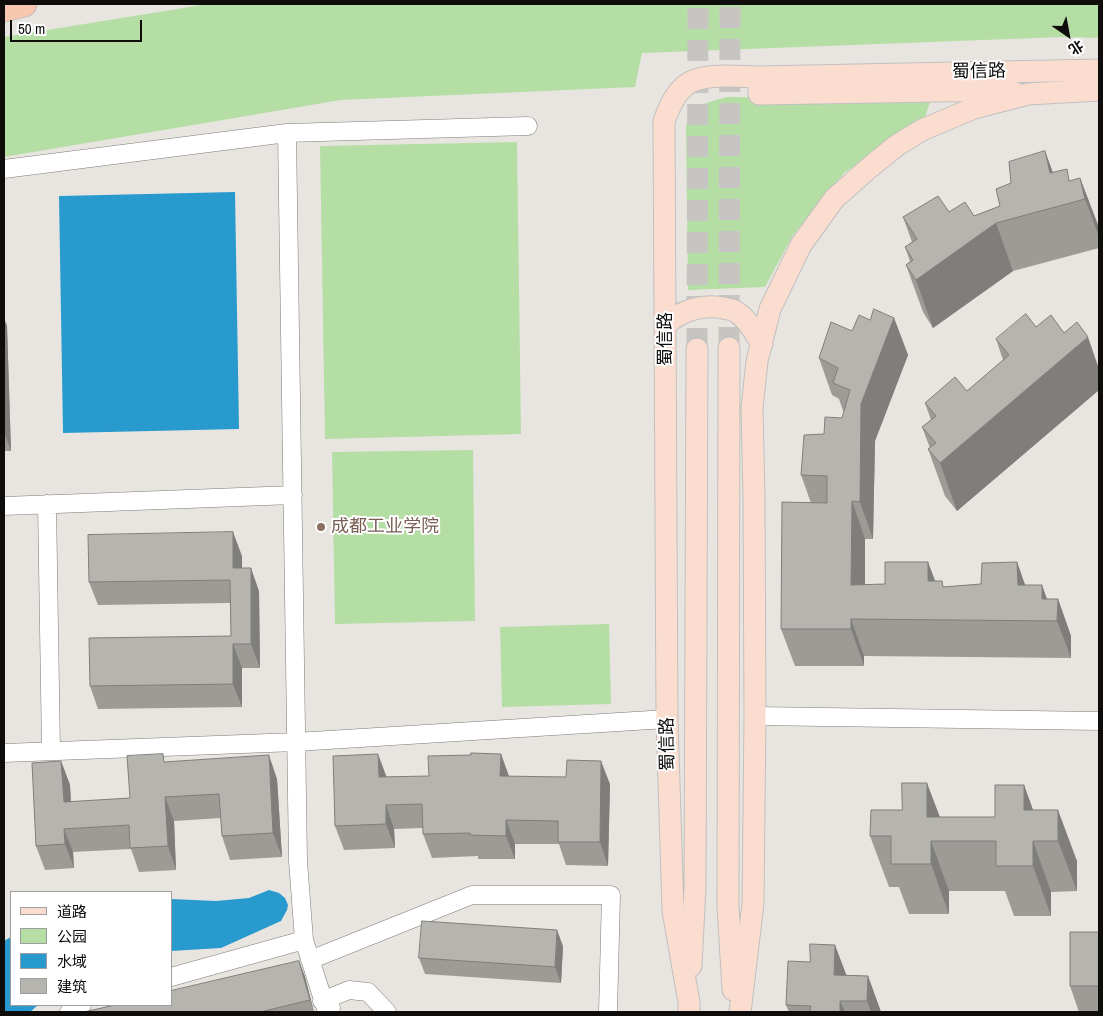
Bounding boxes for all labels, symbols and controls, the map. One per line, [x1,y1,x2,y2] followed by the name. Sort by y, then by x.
[12,10,145,42] scale bar
[1043,10,1093,60] north arrow
[18,18,45,39] text: 50 m
[1065,36,1087,59] text: 北
[952,61,1006,83] street label: 蜀信路
[655,312,677,366] street label: 蜀信路
[331,516,439,538] place label: 成都工业学院
[315,521,327,533] marker: 成都工业学院
[657,717,679,771] street label: 蜀信路
[10,891,172,1006] legend
[57,901,87,922] text: 道路
[57,926,87,947] text: 公园
[57,951,87,972] text: 水域
[57,976,87,997] text: 建筑

